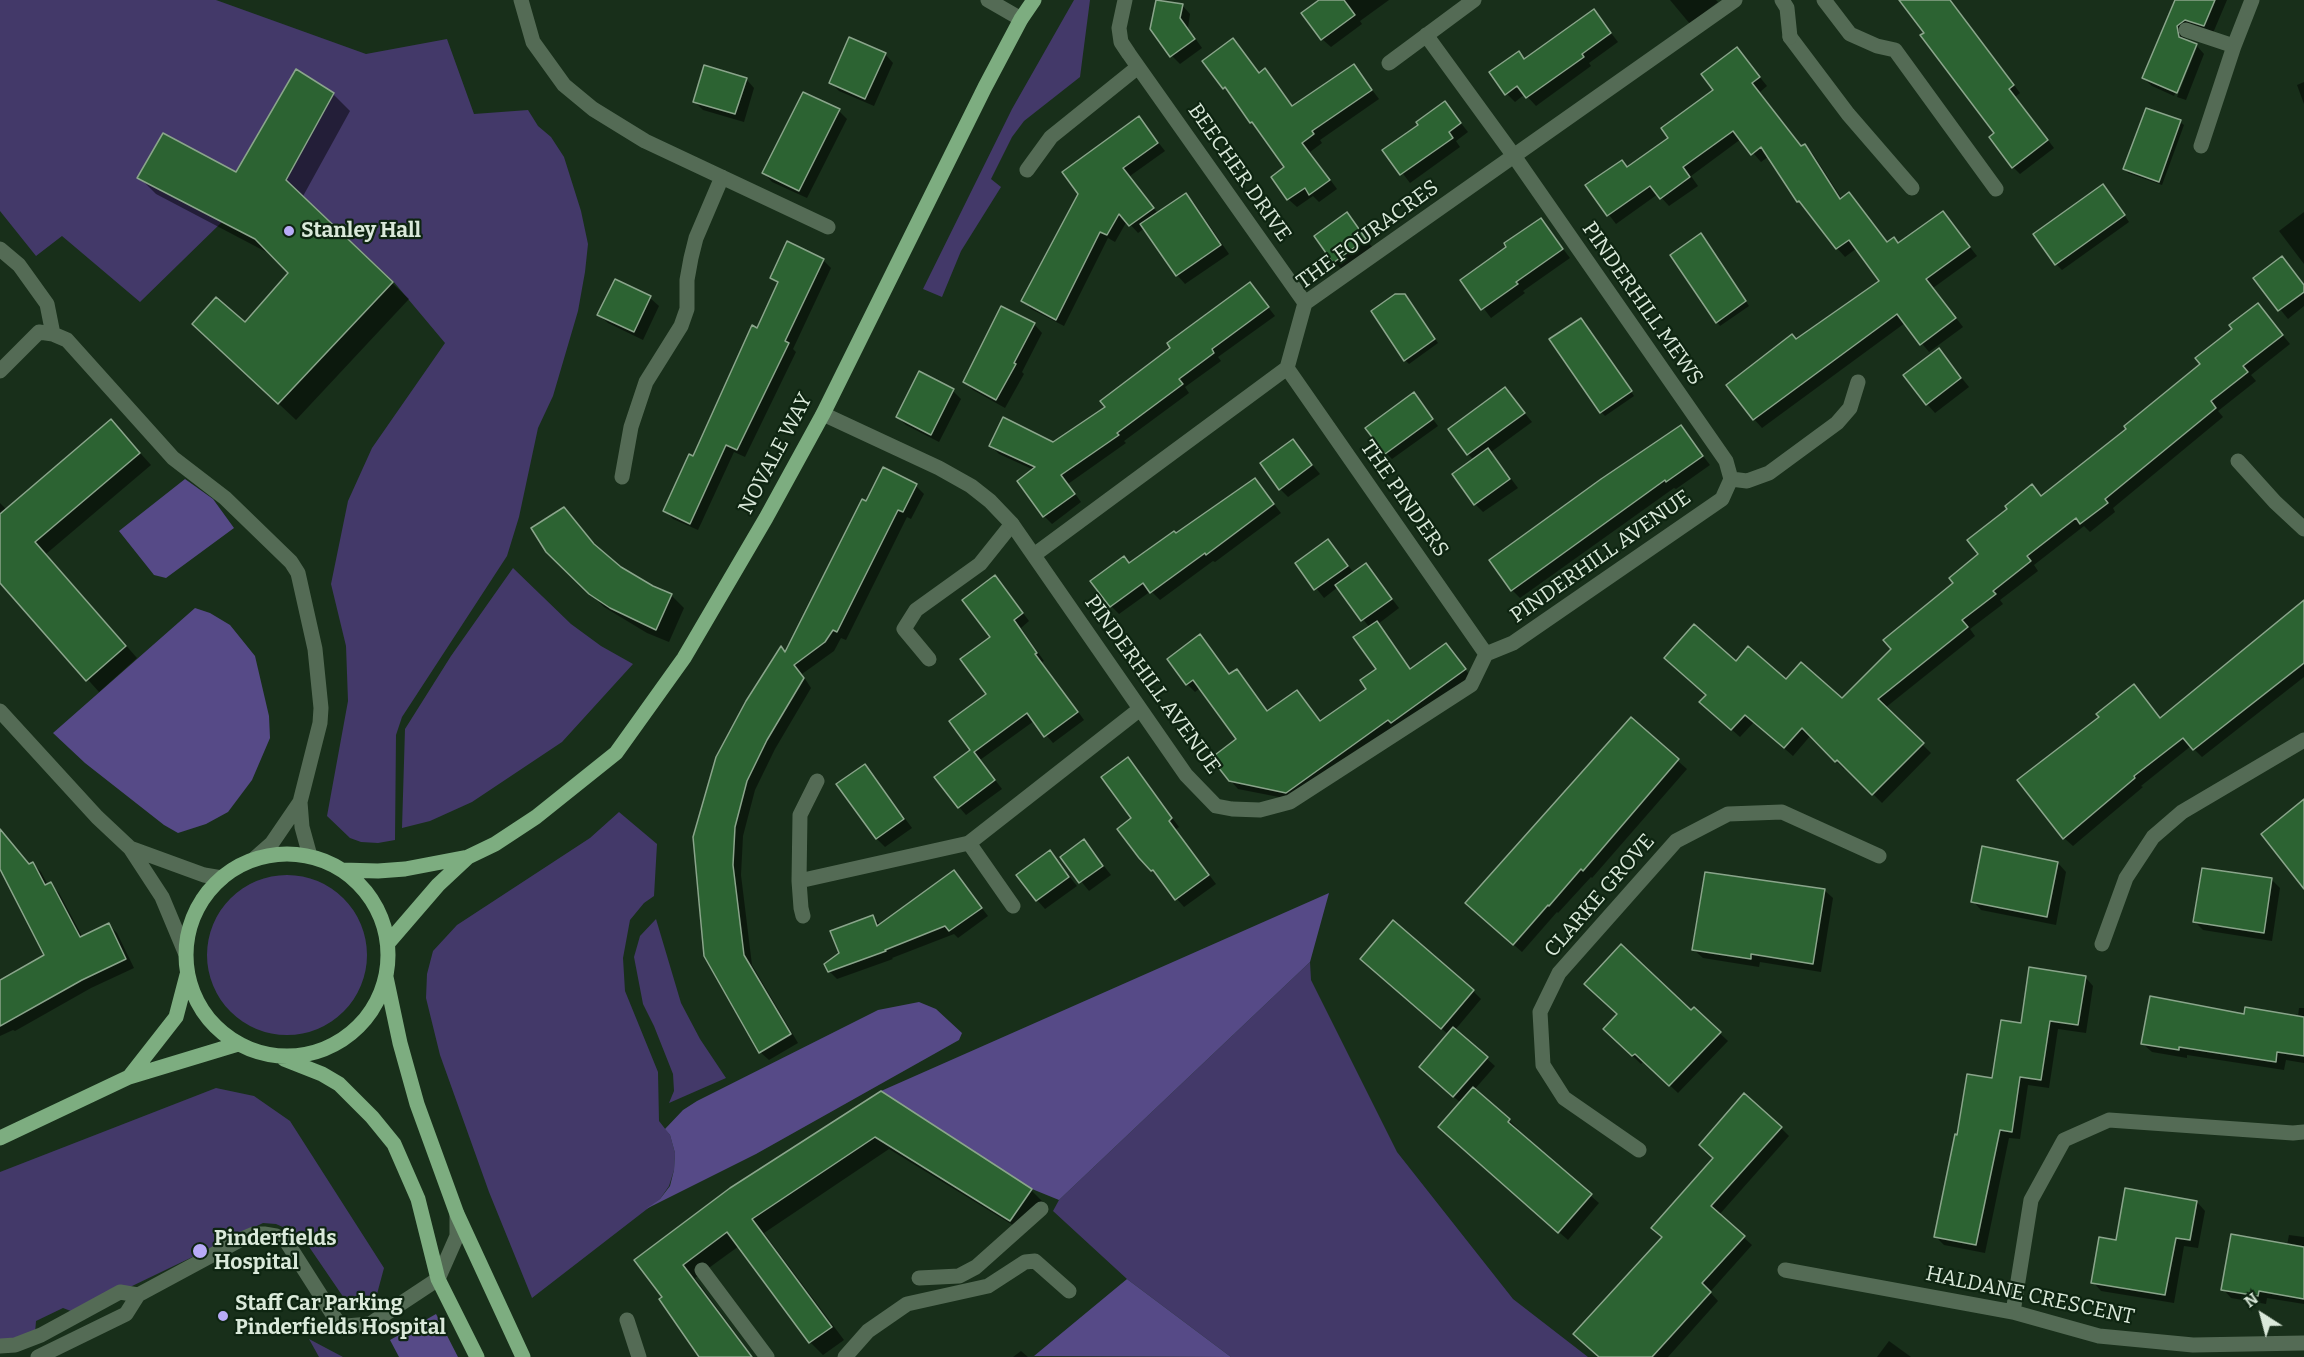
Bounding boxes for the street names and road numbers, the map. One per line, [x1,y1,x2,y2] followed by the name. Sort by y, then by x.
[1182,99,1296,247] street label: BEECHER DRIVE
[1292,175,1444,295] street label: THE FOURACRES
[1576,217,1708,391] street label: PINDERHILL MEWS
[734,389,818,519] street label: NOVALE WAY
[1355,436,1453,562] street label: THE PINDERS
[1506,485,1696,629] street label: PINDERHILL AVENUE
[1079,591,1225,779] street label: PINDERHILL AVENUE
[1540,829,1660,963] street label: CLARKE GROVE
[1923,1262,2137,1330] street label: HALDANE CRESCENT

